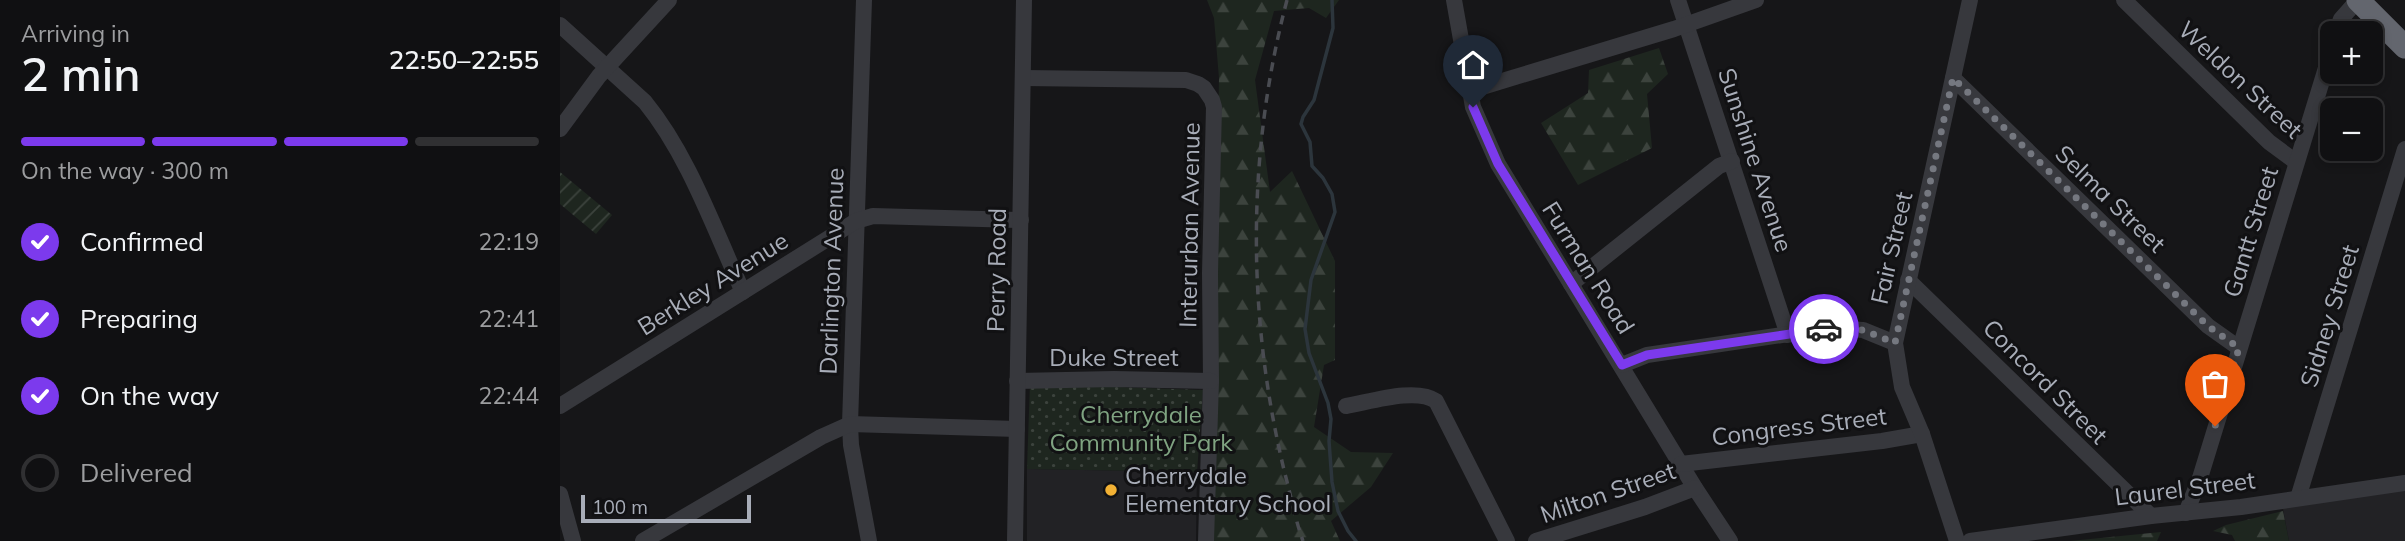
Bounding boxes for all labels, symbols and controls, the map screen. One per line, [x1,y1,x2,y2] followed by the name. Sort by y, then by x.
[2172,14,2309,144] street label: Weldon Street
[21,19,130,48] text: Arriving in
[2320,21,2383,161] map controls
[2320,21,2383,84] button: +
[1443,35,1503,107] pin
[389,43,539,76] text: 22:50–22:55
[21,45,140,103] text: 2 min
[1454,46,1492,84] icon: home
[1712,64,1800,255] street label: Sunshine Avenue
[2320,98,2383,161] button: −
[1172,122,1206,328] street label: Interurban Avenue
[2049,138,2172,258] street label: Selma Street
[21,156,229,185] text: On the way · 300 m
[2216,163,2284,301] street label: Gantt Street
[812,167,850,375] street label: Darlington Avenue
[1864,189,1919,307] street label: Fair Street
[1536,196,1641,339] street label: Furman Road
[980,208,1012,332] street label: Perry Road
[21,223,59,261] icon: check
[80,225,204,258] text: Confirmed
[632,225,793,341] street label: Berkley Avenue
[479,227,539,256] text: 22:19
[2293,241,2365,391] street label: Sidney Street
[1789,294,1859,364] courier
[21,300,59,338] icon: check
[80,302,198,335] text: Preparing
[479,304,539,333] text: 22:41
[1805,310,1843,348] icon: car
[1977,313,2114,450] street label: Concord Street
[1049,342,1179,372] street label: Duke Street
[2185,354,2245,426] pin
[2196,365,2234,403] icon: bag
[21,377,59,415] icon: check
[80,379,219,412] text: On the way
[479,381,539,410] text: 22:44
[1049,399,1233,457] park label: Cherrydale Community Park
[1710,400,1888,452] street label: Congress Street
[1536,455,1679,529] street label: Milton Street
[80,456,193,489] text: Delivered
[1125,460,1331,518] place label: Cherrydale Elementary School
[2113,465,2257,512] street label: Laurel Street
[1103,482,1119,498] marker: Cherrydale Elementary School
[581,492,751,524] scale bar
[592,495,648,519] text: 100 m

